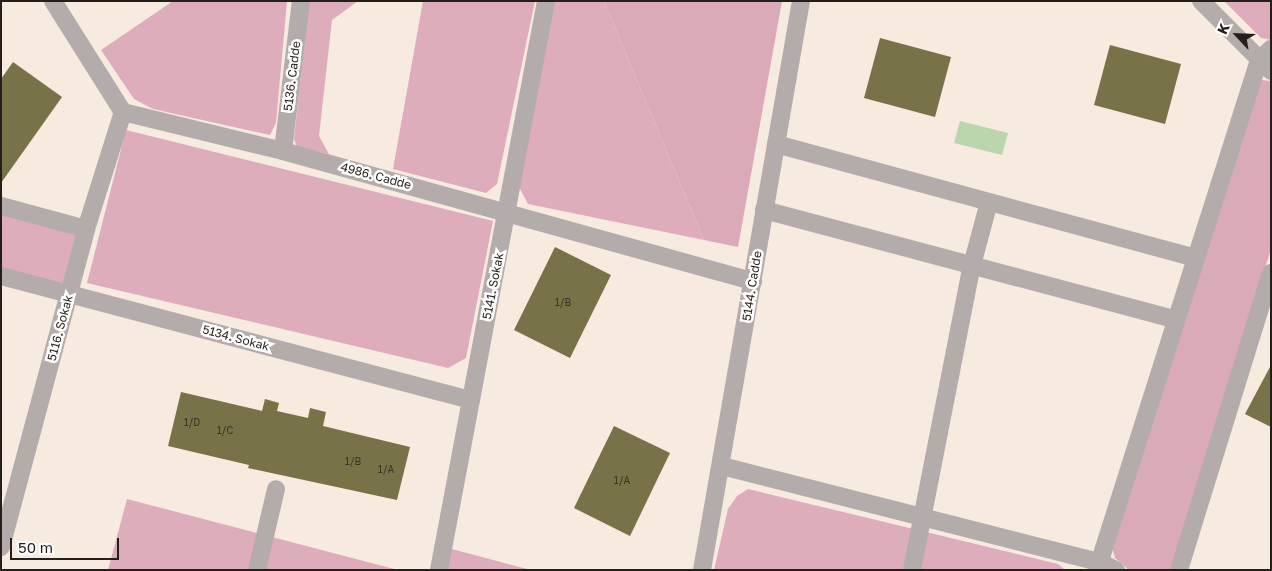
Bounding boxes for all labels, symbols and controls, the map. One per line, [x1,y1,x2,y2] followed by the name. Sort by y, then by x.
[1212,10,1262,60] north arrow
[1213,20,1233,37] text: K
[281,40,303,112] street label: 5136. Cadde
[339,160,413,192] street label: 4986. Cadde
[739,250,765,322] street label: 5144. Cadde
[479,251,507,321] street label: 5141. Sokak
[44,294,76,362] street label: 5116. Sokak
[555,297,571,309] house number: 1/B
[201,322,271,354] street label: 5134. Sokak
[184,417,200,429] house number: 1/D
[217,425,233,437] house number: 1/C
[345,456,361,468] house number: 1/B
[378,464,394,476] house number: 1/A
[614,475,630,487] house number: 1/A
[12,528,121,560] scale bar
[18,538,53,556] text: 50 m

